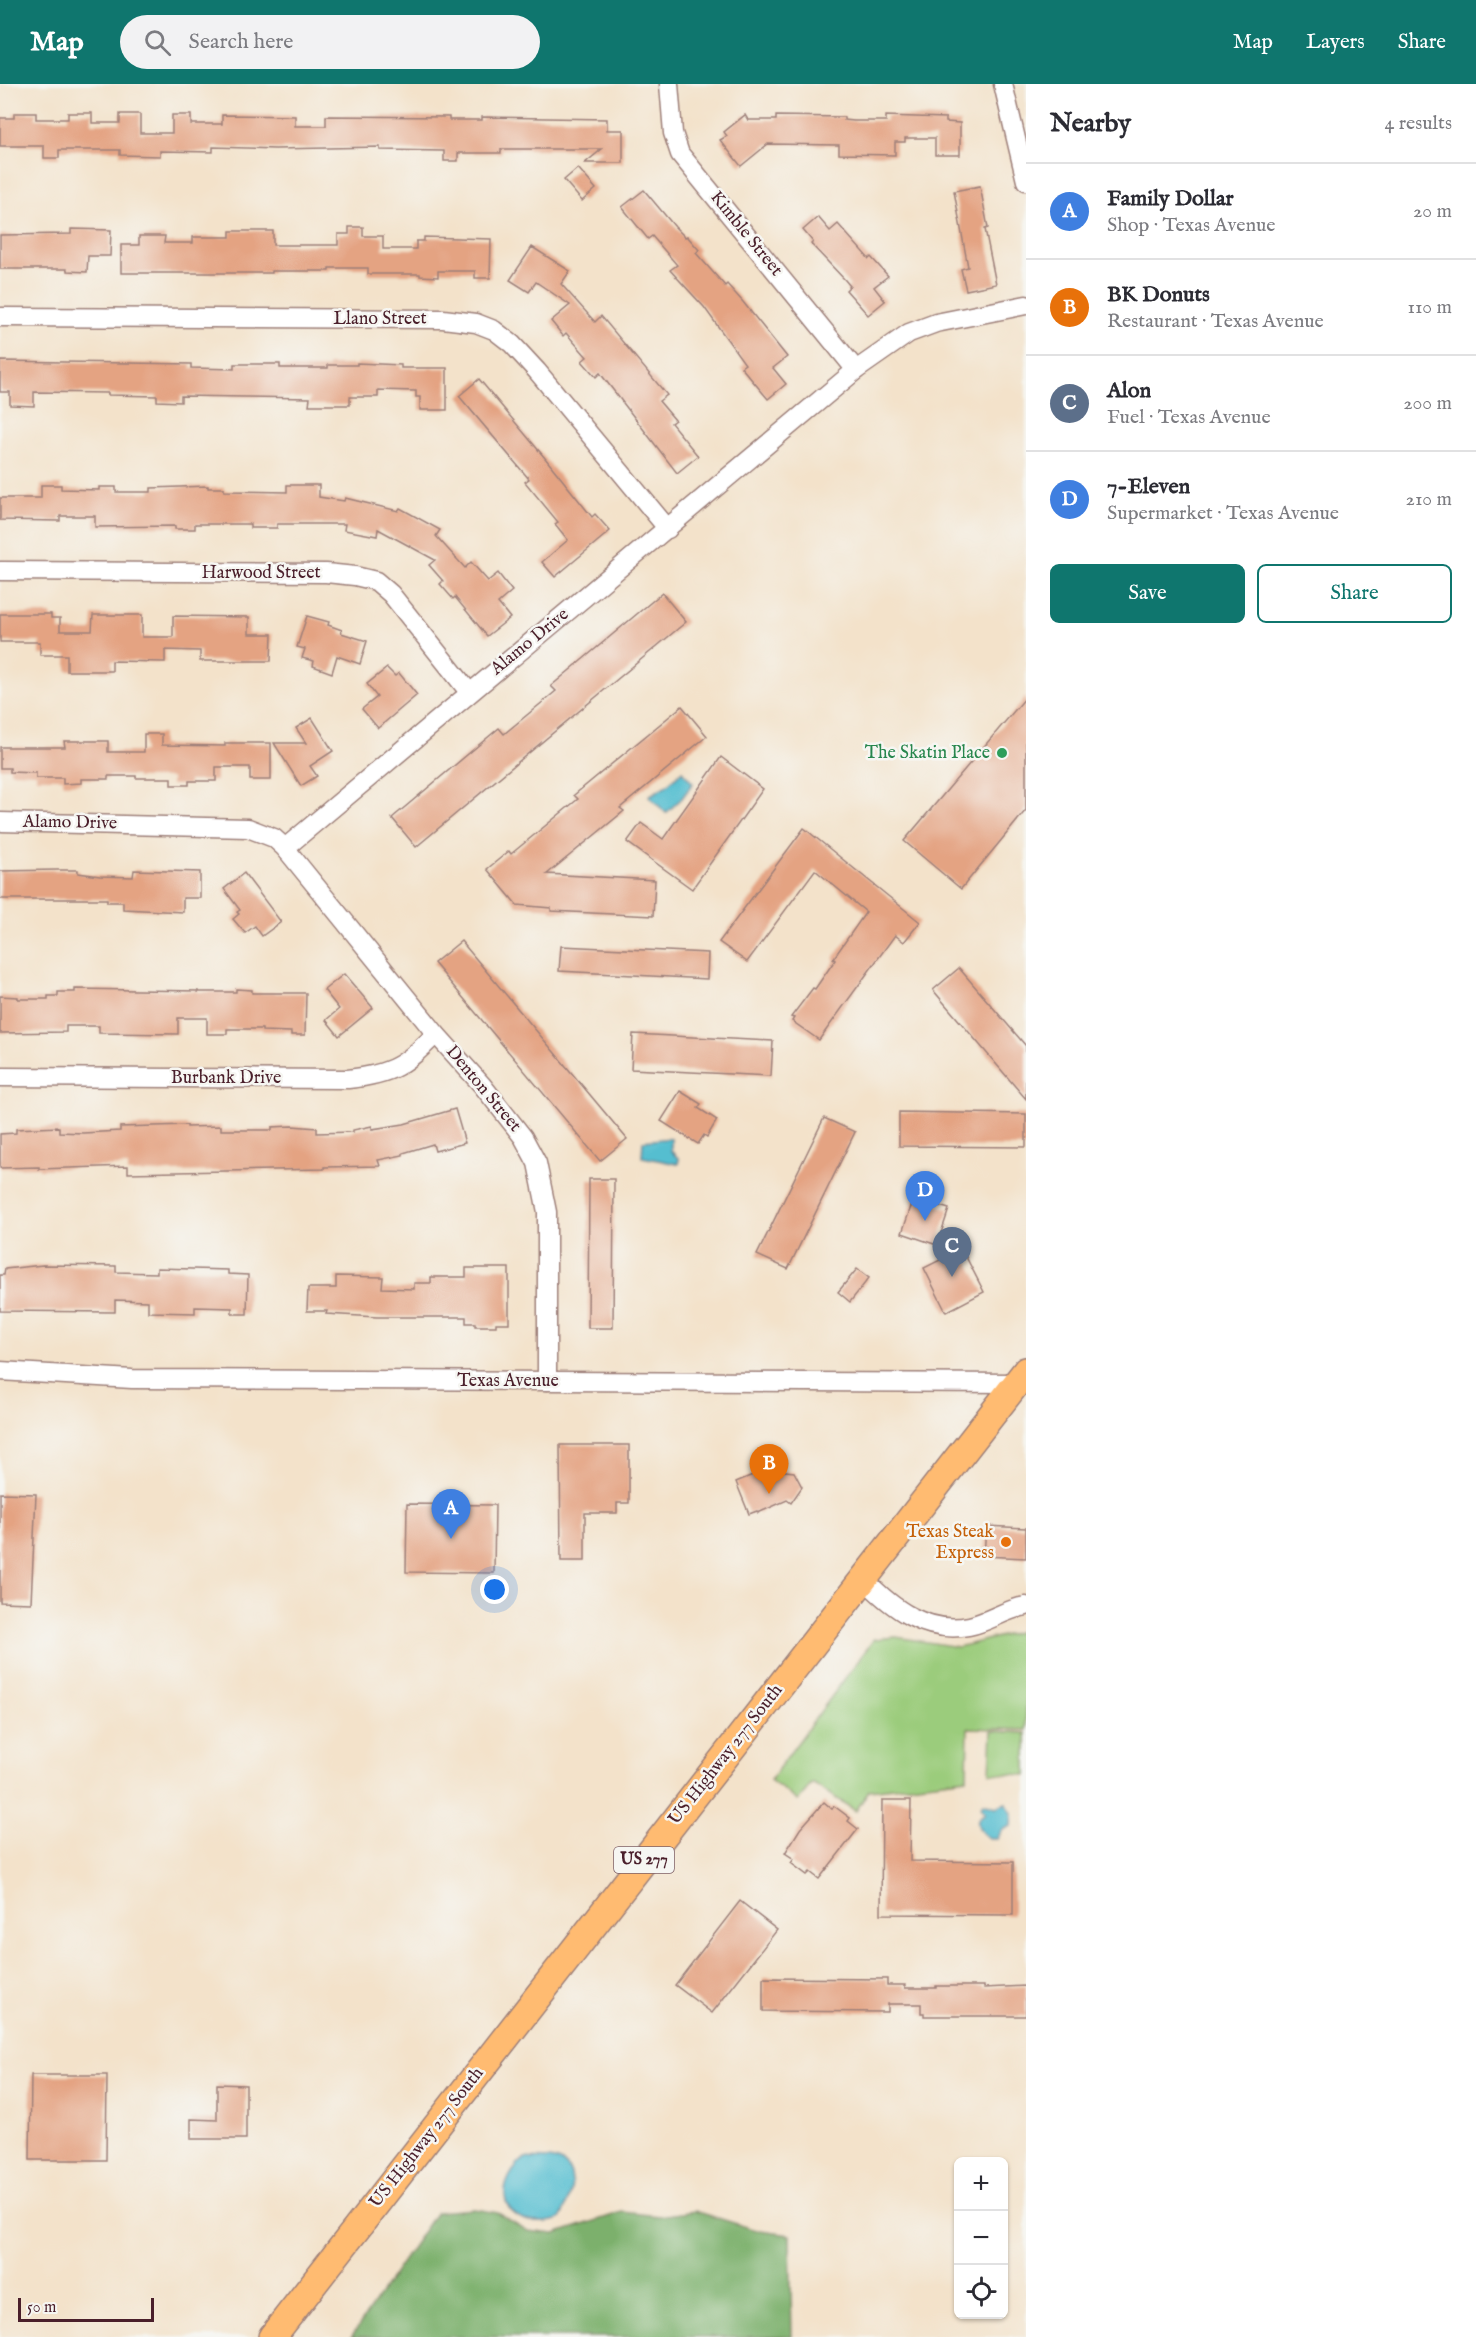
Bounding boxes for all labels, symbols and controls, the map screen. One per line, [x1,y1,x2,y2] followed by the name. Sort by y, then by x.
[120,15,540,69] search box
[30,25,84,60] text: Map
[141,26,174,59] icon: search
[189,28,293,56] text: Search here
[1233,29,1273,56] text: Map
[1306,29,1365,56] text: Layers
[1398,29,1446,56] text: Share
[1050,107,1131,140] text: Nearby
[1385,111,1452,136] text: 4 results
[1107,185,1234,213] text: Family Dollar
[705,187,787,281] street label: Kimble Street
[1063,199,1076,224] text: A
[1413,199,1452,224] text: 20 m
[1107,213,1276,238] text: Shop · Texas Avenue
[1107,281,1210,309] text: BK Donuts
[1063,295,1076,320] text: B
[1408,295,1452,320] text: 110 m
[333,308,427,331] street label: Llano Street
[1107,309,1324,334] text: Restaurant · Texas Avenue
[1107,377,1151,405] text: Alon
[1062,391,1077,416] text: C
[1403,391,1452,416] text: 200 m
[1107,405,1271,430] text: Fuel · Texas Avenue
[1107,473,1190,501] text: 7-Eleven
[1061,487,1078,512] text: D
[1406,487,1452,512] text: 210 m
[1107,501,1339,526] text: Supermarket · Texas Avenue
[201,562,321,585] street label: Harwood Street
[1050,564,1245,623] button: Save
[1257,564,1452,623] button: Share
[485,603,574,681] street label: Alamo Drive
[865,742,990,765] place label: The Skatin Place
[995,746,1009,760] marker: The Skatin Place
[22,811,117,835] street label: Alamo Drive
[440,1041,526,1137] street label: Denton Street
[171,1067,281,1090] street label: Burbank Drive
[906,1172,944,1221] pin: D
[932,1228,972,1277] pin: C
[457,1370,559,1393] street label: Texas Avenue
[750,1444,788,1494] pin: B
[432,1490,470,1539] pin: A
[906,1521,994,1565] place label: Texas Steak Express
[999,1535,1013,1549] marker: Texas Steak Express
[480,1575,509,1604] your location
[664,1680,789,1830] street label: US Highway 277 South
[614,1847,674,1873] road number: US 277
[365,2063,490,2213] street label: US Highway 277 South
[954,2157,1008,2319] map controls
[954,2157,1008,2211] button: +
[954,2211,1008,2265] button: −
[954,2265,1008,2319] button: locate
[18,2295,154,2322] scale bar
[27,2298,56,2318] text: 50 m

